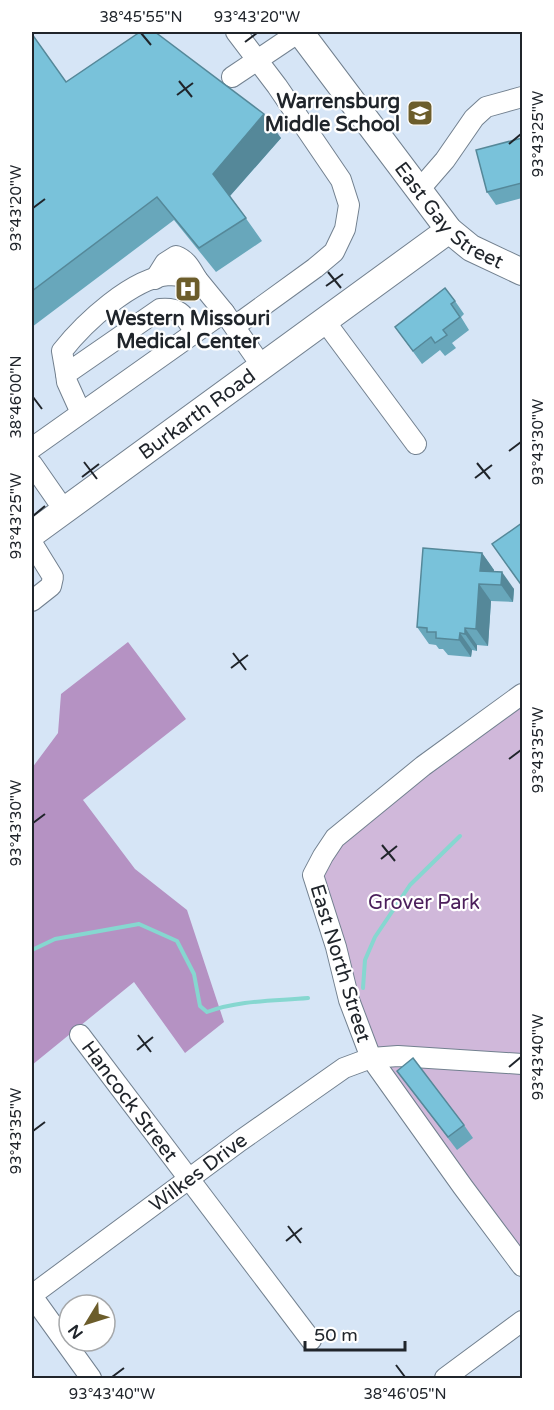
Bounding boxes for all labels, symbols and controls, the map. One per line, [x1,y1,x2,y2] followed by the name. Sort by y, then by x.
[99,8,183,26] text: 38°45'55"N
[214,8,300,26] text: 93°43'20"W
[265,90,400,137] place label: Warrensburg Middle School
[529,91,547,177] text: 93°43'25"W
[405,98,435,128] school or university icon: Warrensburg Middle School
[389,157,507,275] street label: East Gay Street
[7,165,25,251] text: 93°43'20"W
[173,274,203,304] hospital icon: Western Missouri Medical Center
[106,307,270,354] place label: Western Missouri Medical Center
[7,355,25,439] text: 38°46'00"N
[134,364,260,465] street label: Burkarth Road
[529,399,547,485] text: 93°43'30"W
[7,473,25,559] text: 93°43'25"W
[529,707,547,793] text: 93°43'35"W
[7,780,25,866] text: 93°43'30"W
[305,881,376,1046] street label: East North Street
[368,891,480,915] park label: Grover Park
[529,1014,547,1100] text: 93°43'40"W
[76,1036,183,1167] street label: Hancock Street
[7,1088,25,1174] text: 93°43'35"W
[145,1128,252,1217] street label: Wilkes Drive
[57,1293,117,1353] north arrow
[305,1314,406,1352] scale bar
[64,1320,88,1343] text: N
[314,1324,358,1346] text: 50 m
[69,1385,155,1403] text: 93°43'40"W
[363,1385,447,1403] text: 38°46'05"N

